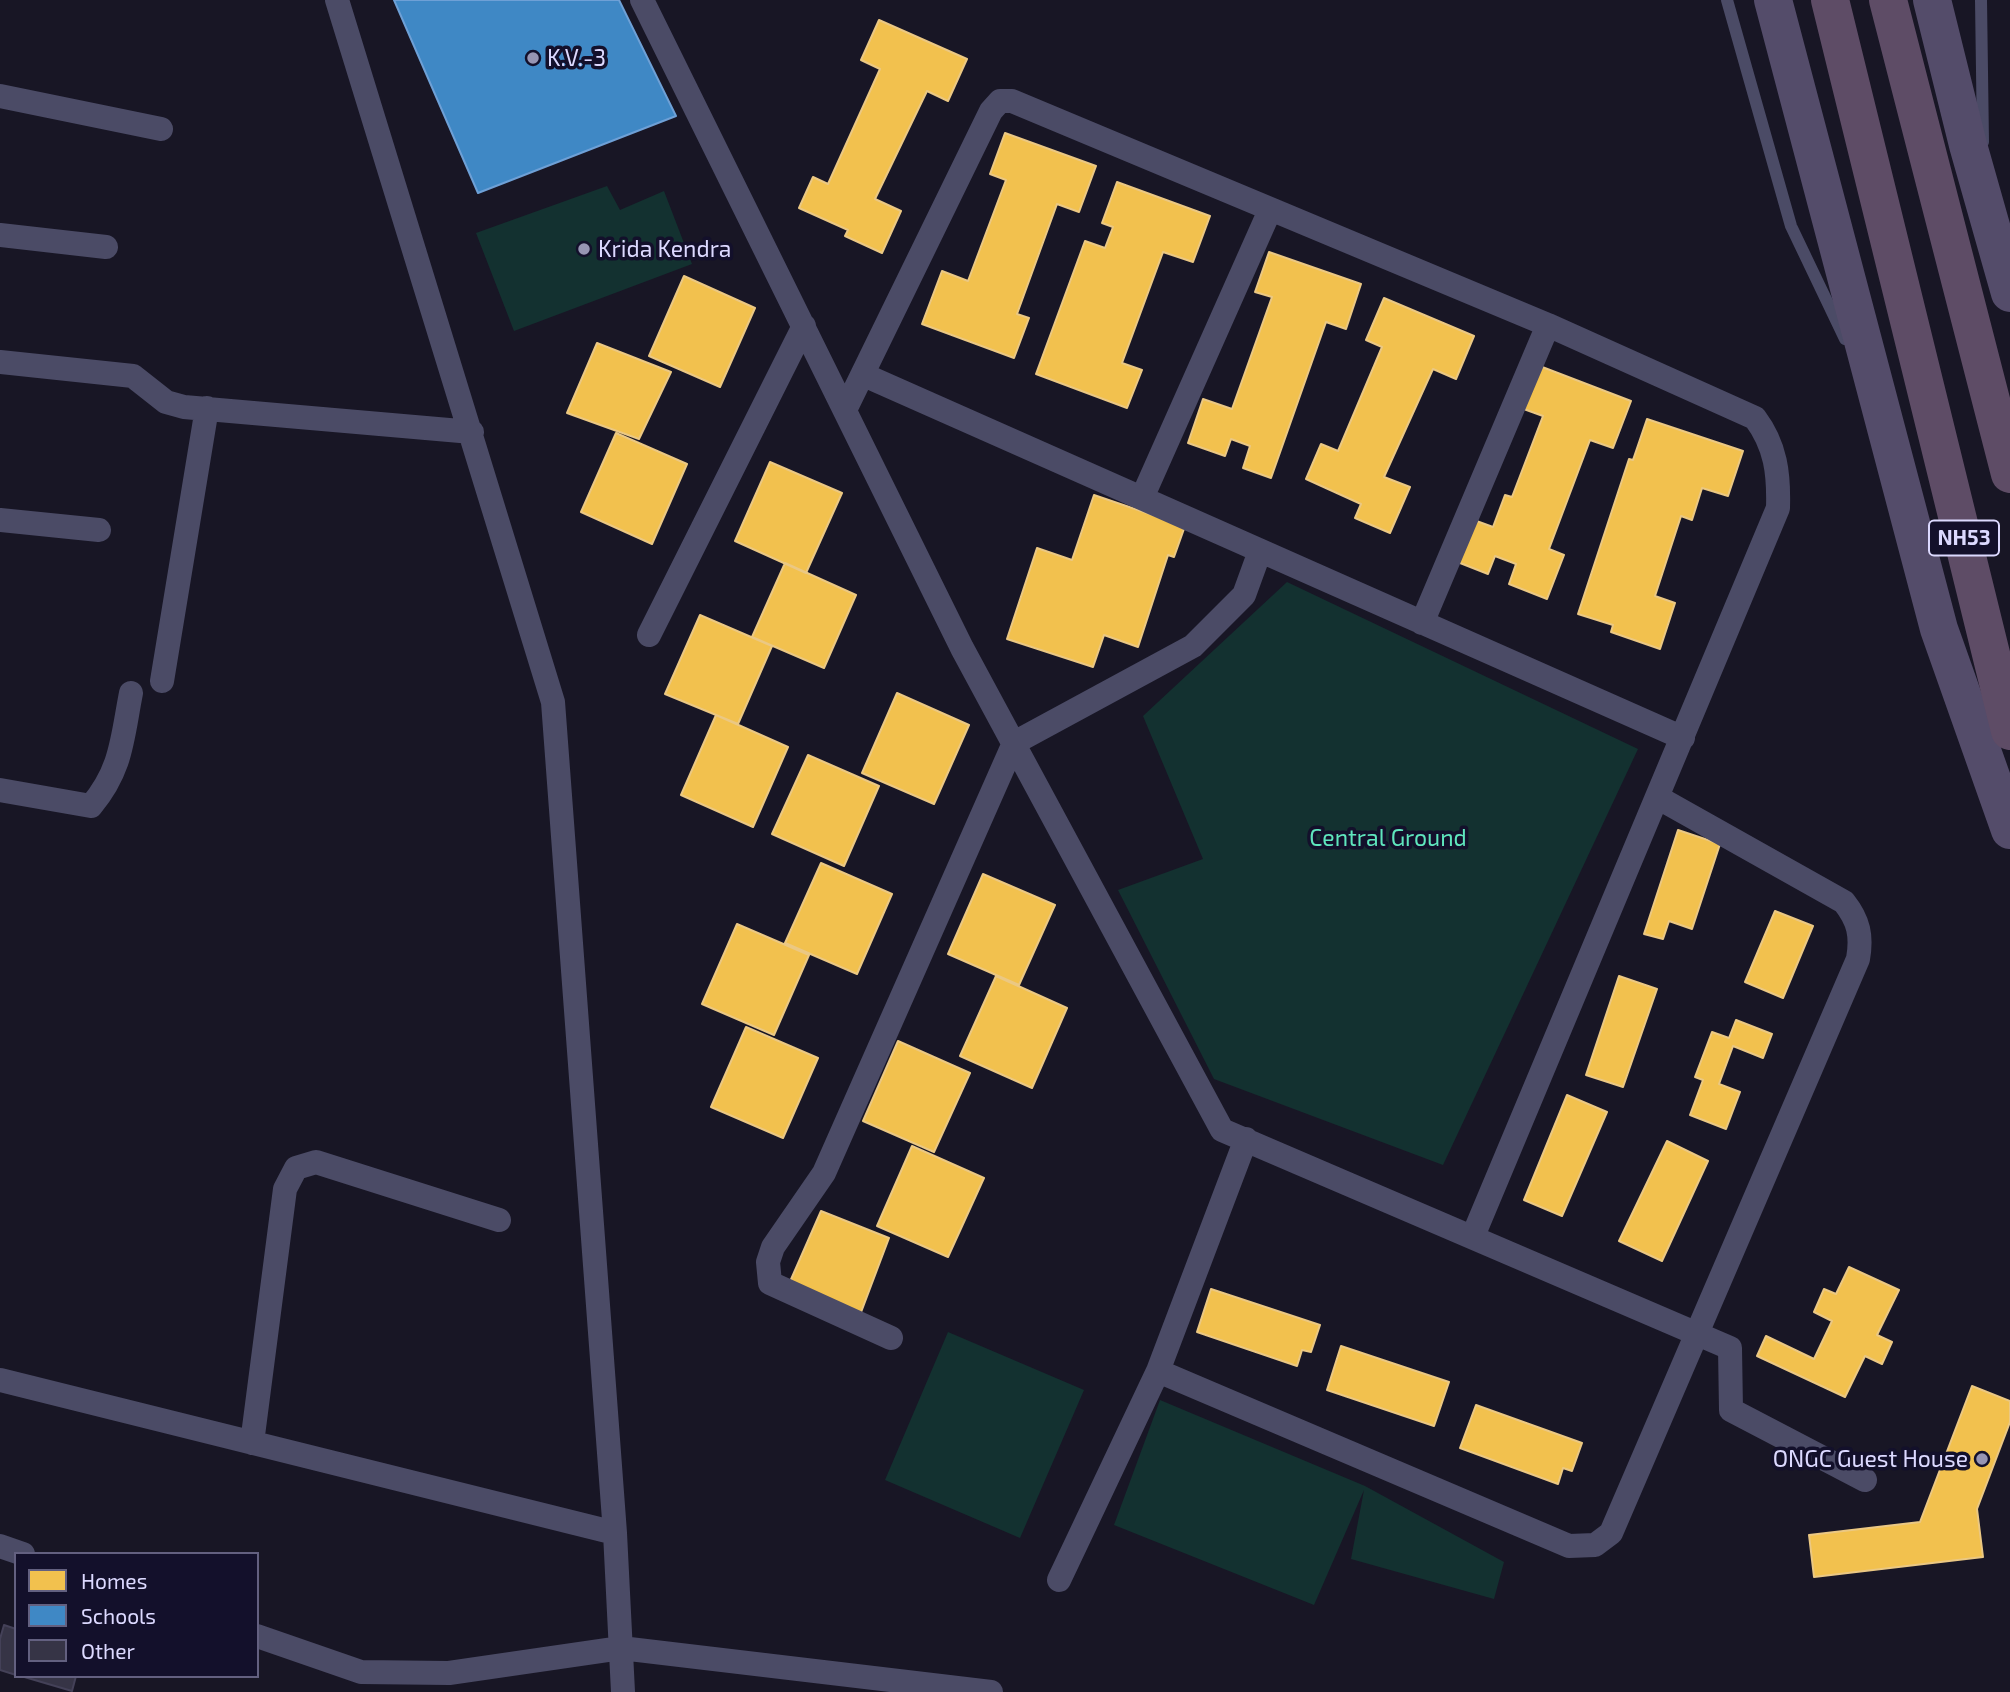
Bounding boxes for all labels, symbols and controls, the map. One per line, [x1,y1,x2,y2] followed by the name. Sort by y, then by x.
[547,44,606,72] place label: K.V.-3
[525,50,541,66] marker: K.V.-3
[598,235,731,263] place label: Krida Kendra
[576,241,592,257] marker: Krida Kendra
[1929,520,1999,556] road number: NH53
[1309,824,1467,852] park label: Central Ground
[1773,1445,1968,1473] place label: ONGC Guest House
[1974,1451,1990,1467] marker: ONGC Guest House
[14,1552,259,1678] legend
[81,1568,147,1593] text: Homes
[81,1603,156,1628] text: Schools
[81,1638,135,1663] text: Other

